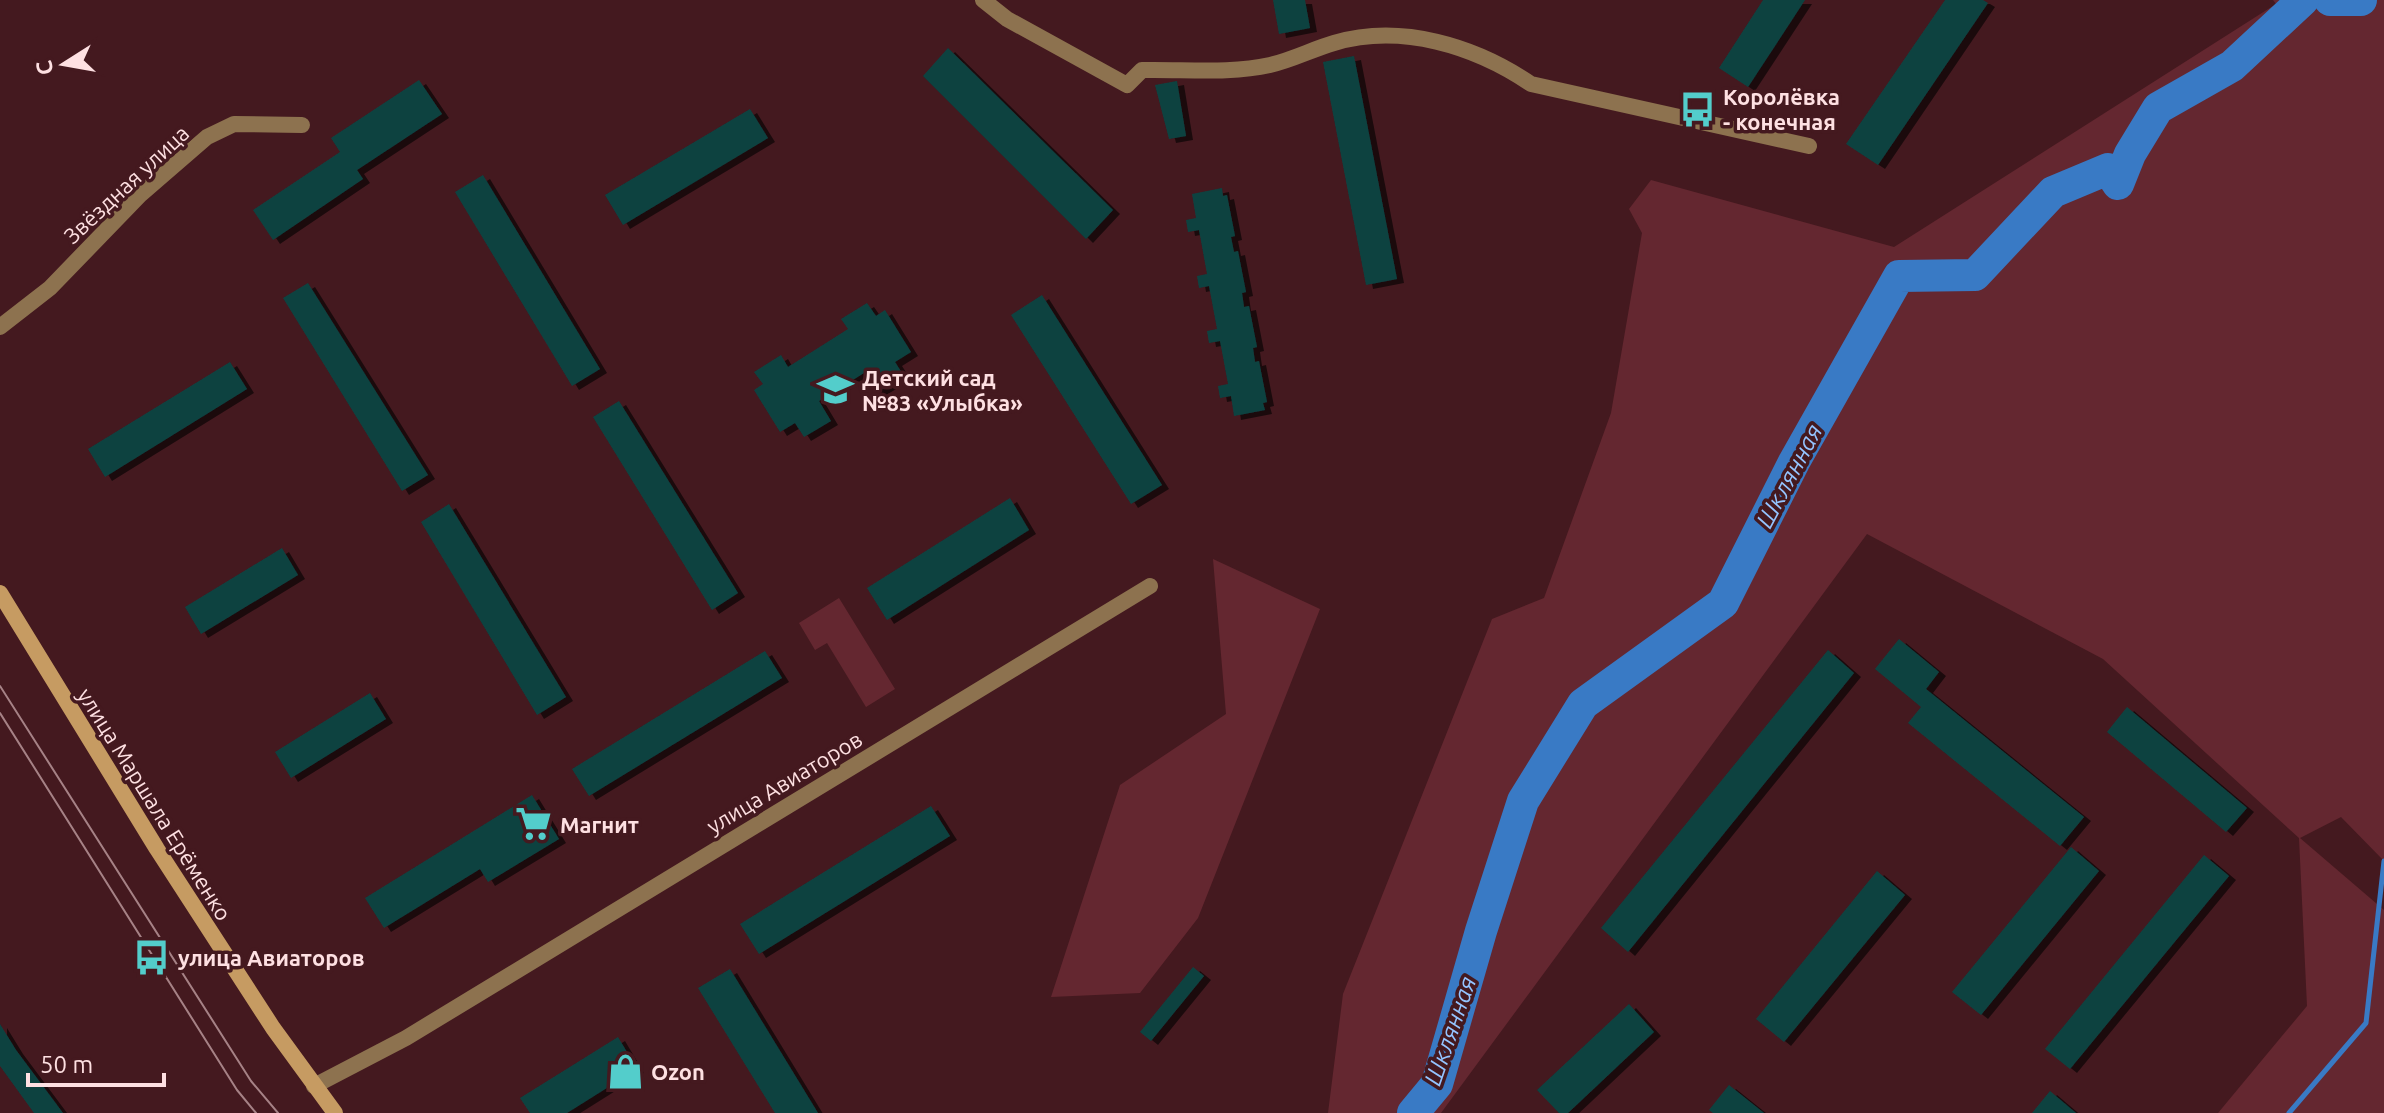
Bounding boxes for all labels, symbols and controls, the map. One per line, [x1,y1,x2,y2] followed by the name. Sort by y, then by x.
[24,24,104,104] north arrow
[30,59,57,77] text: С
[1723,84,1840,134] place label: Королёвка - конечная
[1678,90,1716,128] bus stop icon: Королёвка - конечная
[58,120,194,248] street label: Звёздная улица
[862,365,1023,415] place label: Детский сад №83 «Улыбка»
[817,371,855,409] school or university icon: Детский сад №83 «Улыбка»
[1751,420,1827,532] water label: Шклянная
[73,683,237,925] street label: улица Маршала Ерёменко
[702,726,866,838] street label: улица Авиаторов
[515,805,553,843] supermarket icon: Магнит
[560,812,639,837] place label: Магнит
[133,938,171,976] bus stop icon: улица Авиаторов
[178,945,365,970] place label: улица Авиаторов
[1419,973,1481,1089] water label: Шклянная
[28,1037,164,1087] scale bar
[40,1051,93,1078] text: 50 m
[606,1052,644,1090] shop icon: Ozon
[651,1059,705,1084] place label: Ozon

